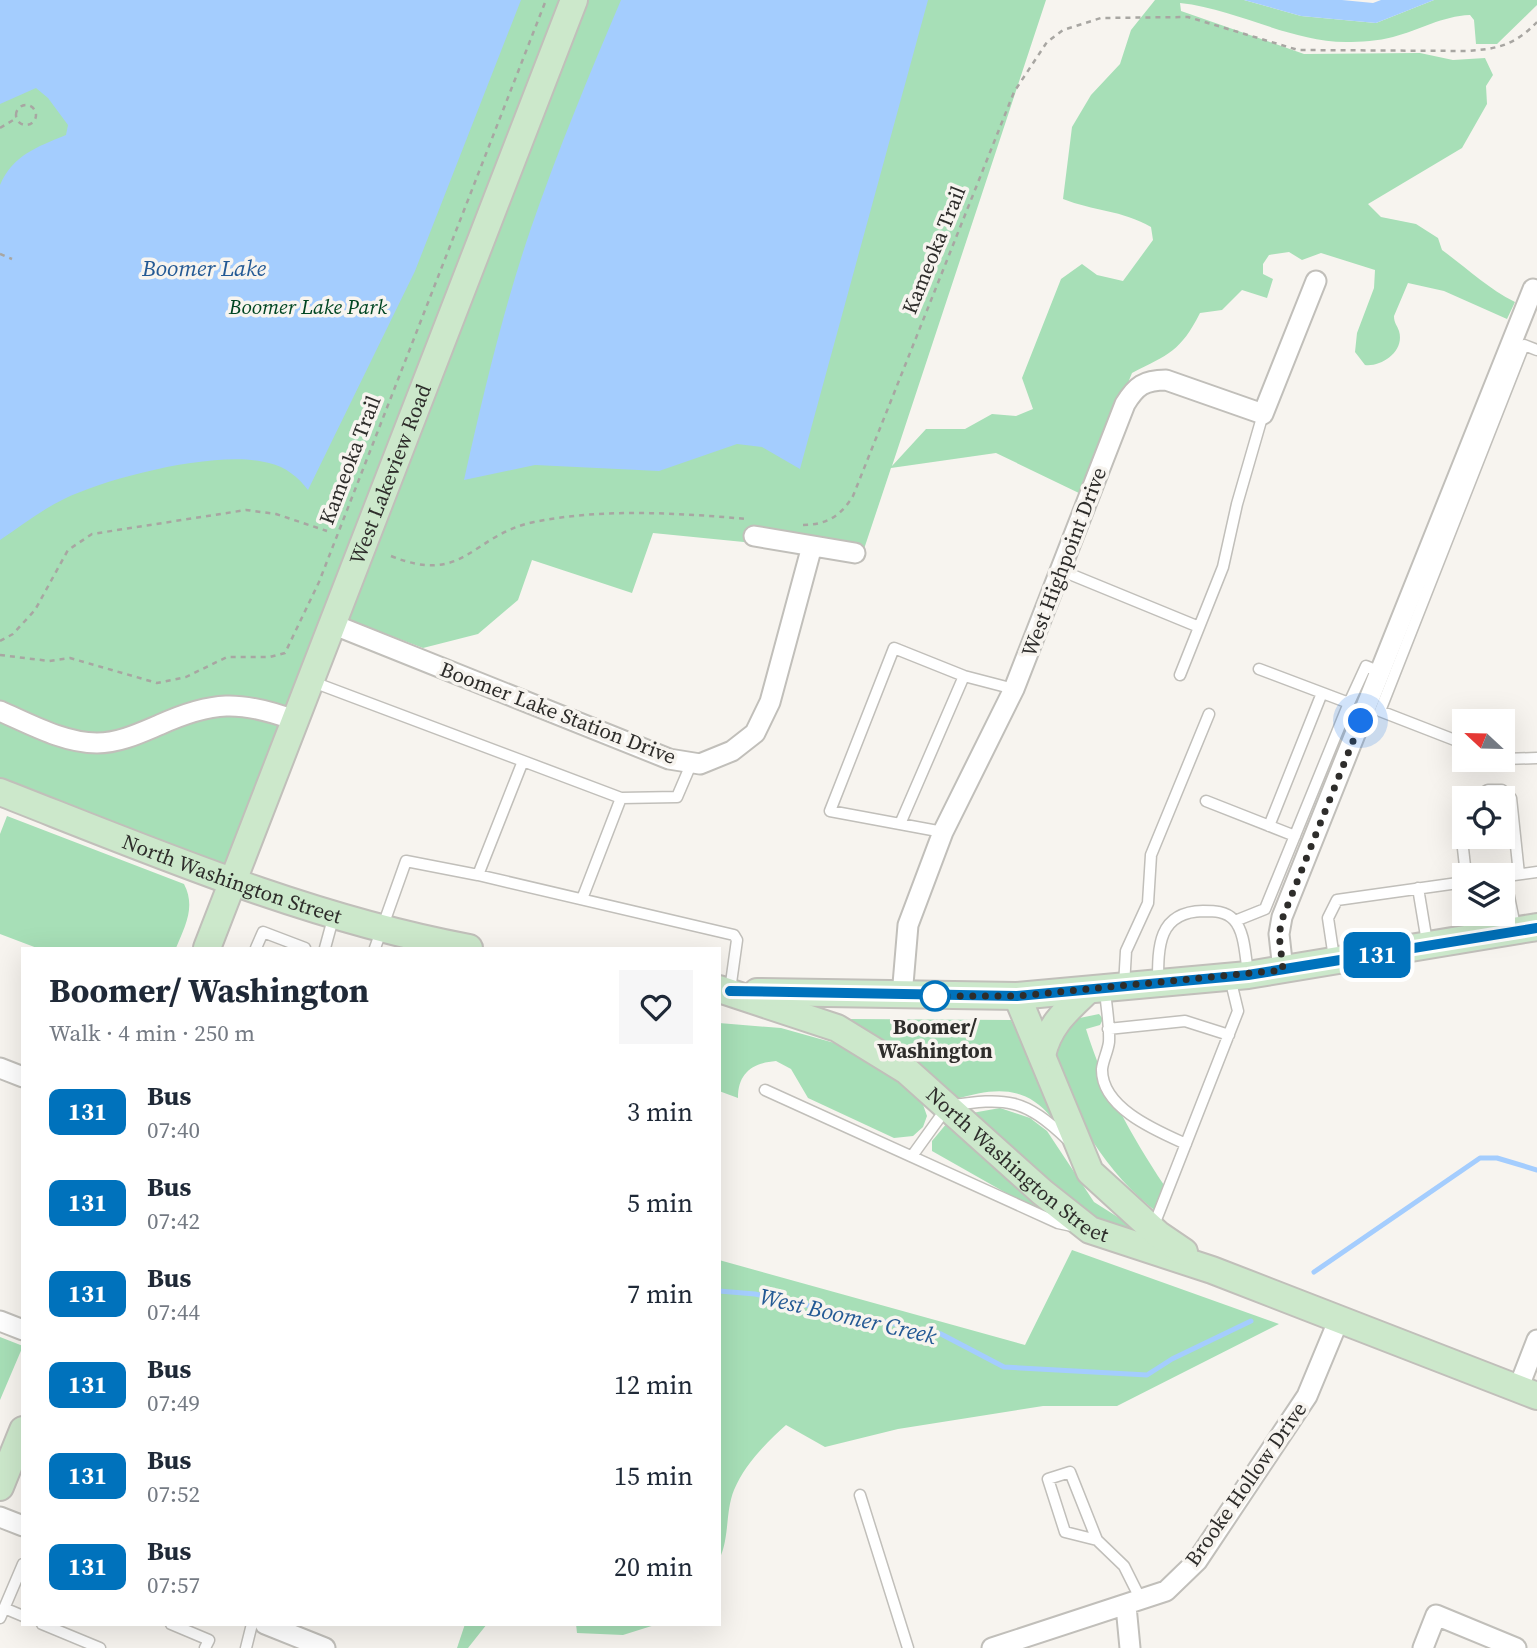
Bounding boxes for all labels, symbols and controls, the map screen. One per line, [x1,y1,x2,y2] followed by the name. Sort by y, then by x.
[895,181,972,318] street label: Kameoka Trail
[141,252,267,284] water label: Boomer Lake
[228,292,387,321] park label: Boomer Lake Park
[342,380,438,568] street label: West Lakeview Road
[312,391,387,528] street label: Kameoka Trail
[1014,463,1113,661] street label: West Highpoint Drive
[436,654,680,771] street label: Boomer Lake Station Drive
[1343,703,1378,738] your location
[1452,709,1516,772] north arrow
[1452,709,1515,926] map controls
[1452,786,1515,849] button: locate
[118,827,346,931] street label: North Washington Street
[1452,863,1515,926] button: layers
[1337,932,1417,978] line badge: 131
[1357,938,1397,971] text: 131
[49,968,369,1013] text: Boomer/ Washington
[619,970,693,1044] button: heart
[920,981,950,1011] marker: Boomer/ Washington
[877,1012,993,1065] place label: Boomer/ Washington
[49,1017,255,1049] text: Walk · 4 min · 250 m
[147,1078,191,1114] text: Bus
[920,1080,1112,1249] street label: North Washington Street
[627,1094,693,1130] text: 3 min
[68,1095,107,1128] text: 131
[147,1114,200,1146] text: 07:40
[147,1169,191,1205] text: Bus
[627,1185,693,1221] text: 5 min
[68,1186,107,1219] text: 131
[147,1205,200,1237] text: 07:42
[147,1260,191,1296] text: Bus
[627,1276,693,1312] text: 7 min
[68,1277,107,1310] text: 131
[756,1280,940,1352] water label: West Boomer Creek
[147,1296,200,1328] text: 07:44
[147,1351,191,1387] text: Bus
[614,1367,693,1403] text: 12 min
[68,1368,107,1401] text: 131
[147,1387,200,1419] text: 07:49
[1178,1396,1313,1572] street label: Brooke Hollow Drive
[147,1442,191,1478] text: Bus
[614,1458,693,1494] text: 15 min
[68,1459,107,1492] text: 131
[147,1478,200,1510] text: 07:52
[147,1533,191,1569] text: Bus
[614,1549,693,1585] text: 20 min
[68,1550,107,1583] text: 131
[147,1569,200,1601] text: 07:57

